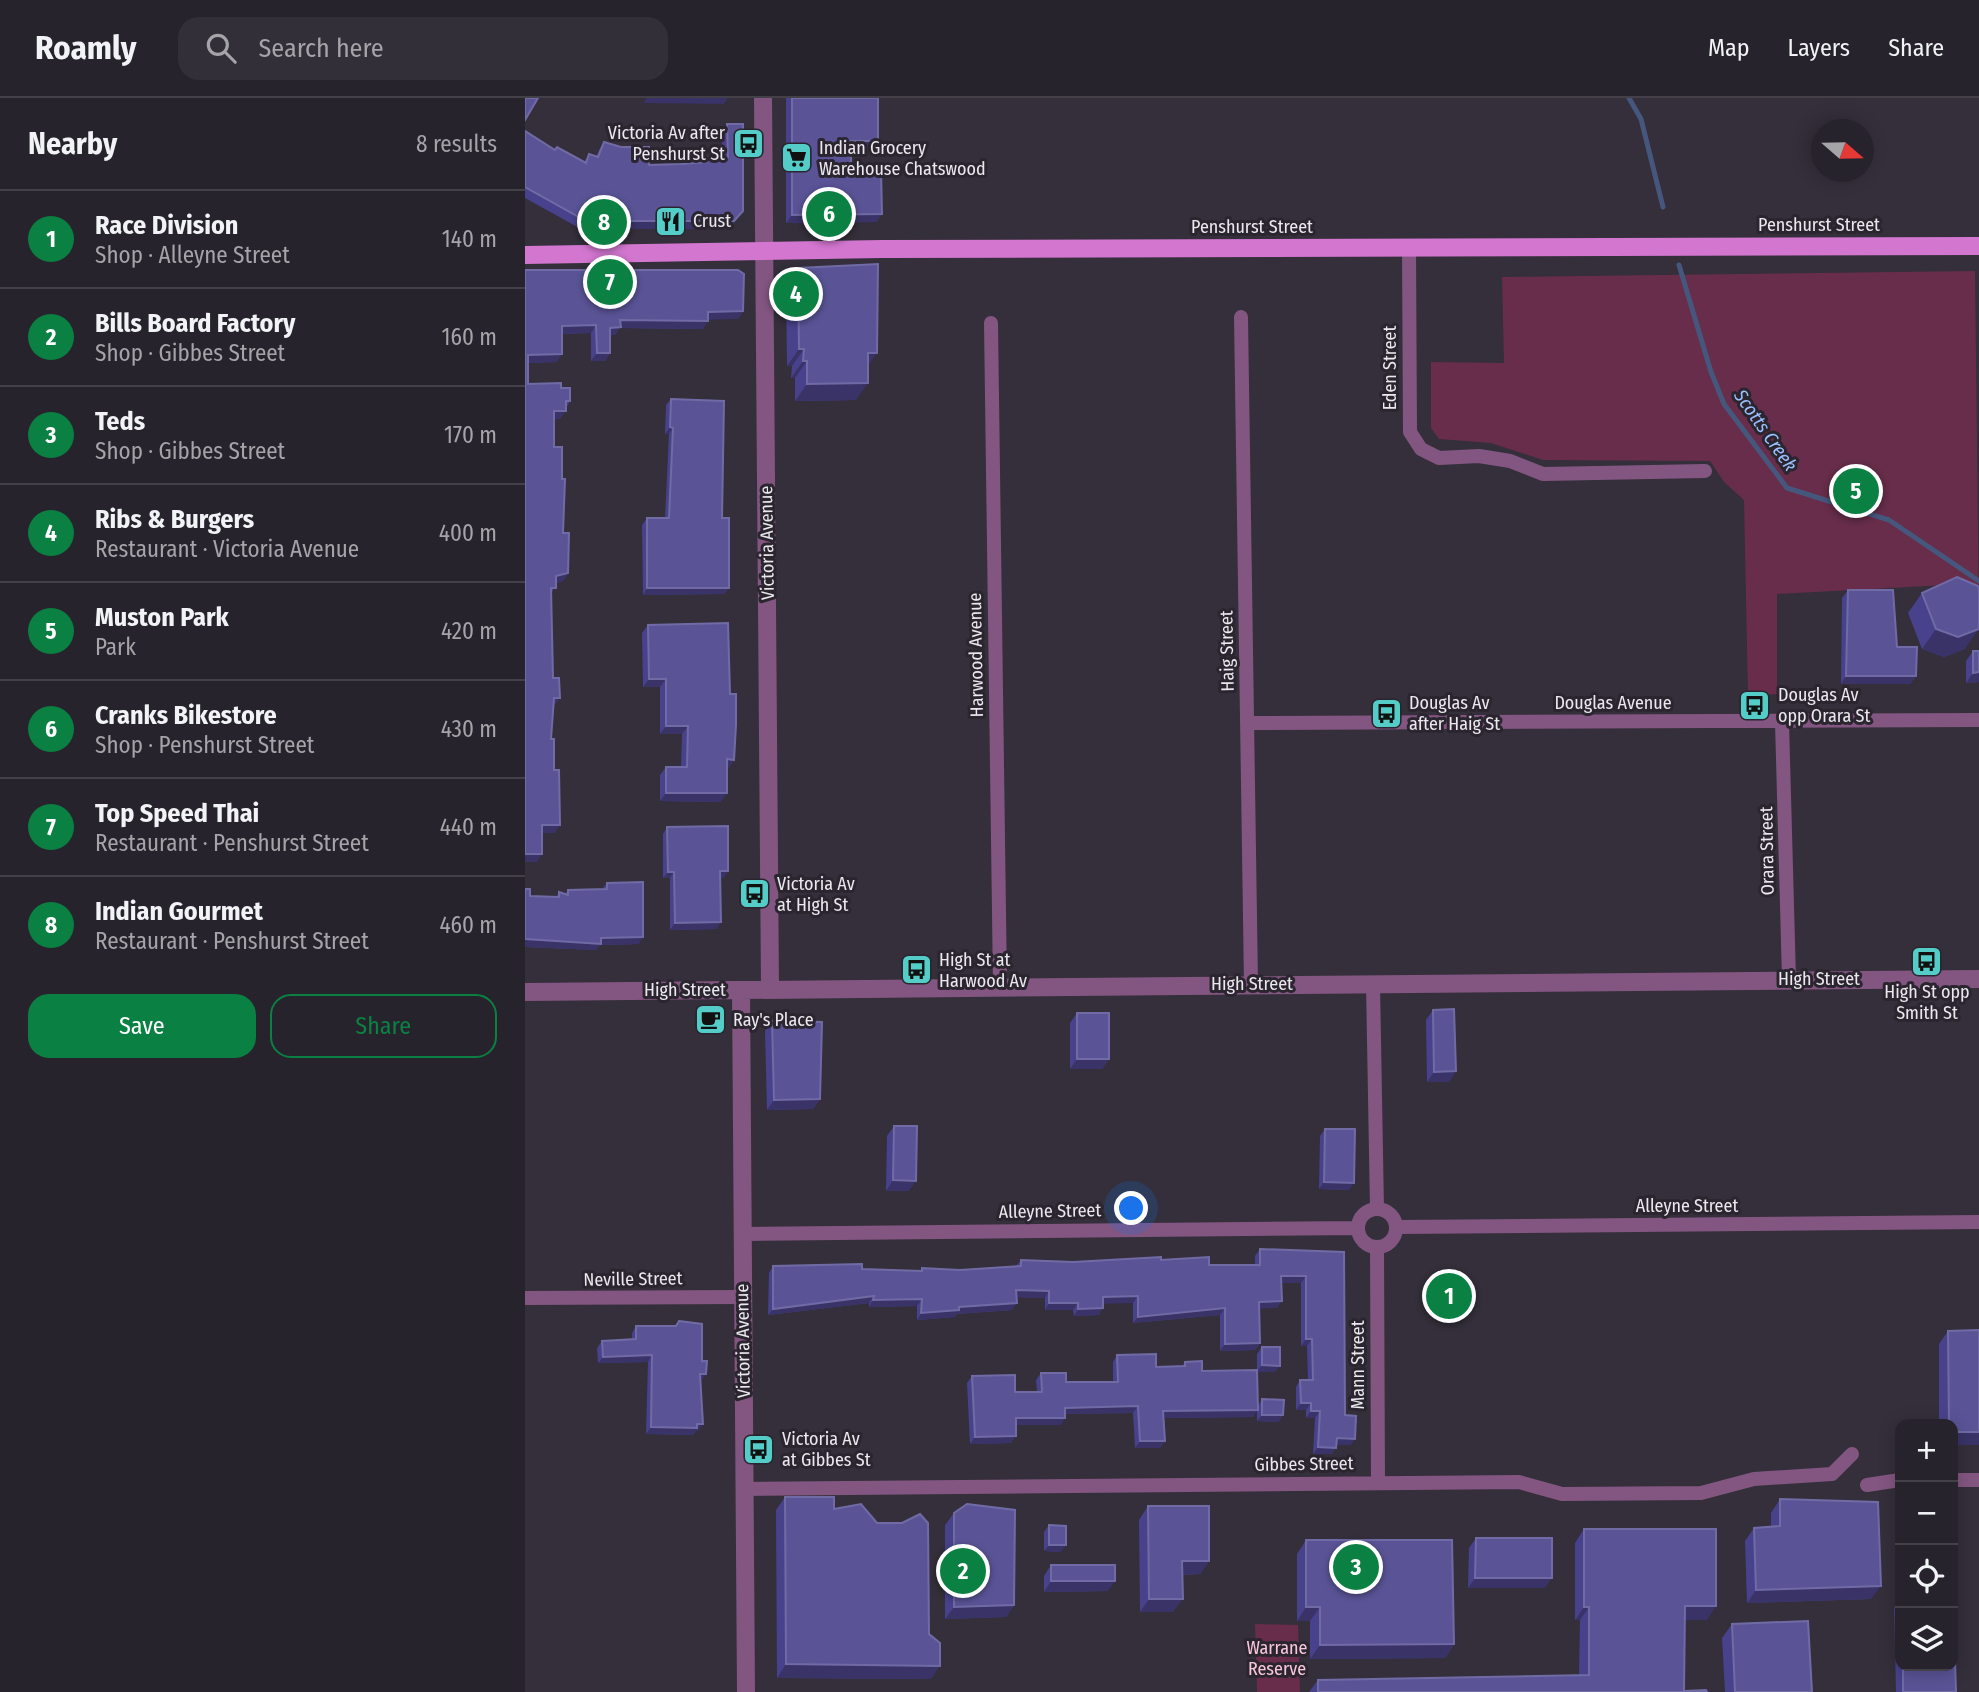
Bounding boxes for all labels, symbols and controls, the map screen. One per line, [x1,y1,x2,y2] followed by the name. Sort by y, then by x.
[178,17,668,80] search box
[35,28,136,68] text: Roamly
[202,29,240,67] icon: search
[258,33,384,64] text: Search here
[1708,34,1750,62] text: Map
[1788,34,1850,62] text: Layers
[1888,34,1944,62] text: Share
[1811,119,1874,182] north arrow
[608,122,726,165] place label: Victoria Av after Penshurst St
[28,126,117,162] text: Nearby
[731,126,765,160] bus stop icon: Victoria Av after Penshurst St
[416,130,497,158] text: 8 results
[819,137,986,180] place label: Indian Grocery Warehouse Chatswood
[779,141,813,175] supermarket icon: Indian Grocery Warehouse Chatswood
[806,188,852,240] pin: 6
[581,196,627,248] pin: 8
[653,204,687,238] restaurant icon: Crust
[95,210,238,241] text: Race Division
[693,210,731,232] place label: Crust
[1758,214,1880,236] street label: Penshurst Street
[1191,216,1313,238] street label: Penshurst Street
[46,225,56,253] text: 1
[442,225,497,253] text: 140 m
[95,241,290,269] text: Shop · Alleyne Street
[587,256,633,308] pin: 7
[773,268,819,320] pin: 4
[95,308,295,339] text: Bills Board Factory
[46,323,56,351] text: 2
[442,323,497,351] text: 160 m
[1379,326,1401,410] street label: Eden Street
[95,339,285,367] text: Shop · Gibbes Street
[1728,384,1802,476] water label: Scotts Creek
[95,406,145,437] text: Teds
[46,421,56,449] text: 3
[444,421,497,449] text: 170 m
[95,437,285,465] text: Shop · Gibbes Street
[1833,465,1879,517] pin: 5
[755,485,779,600] street label: Victoria Avenue
[95,504,254,535] text: Ribs & Burgers
[45,519,57,547] text: 4
[439,519,497,547] text: 400 m
[95,535,359,563] text: Restaurant · Victoria Avenue
[964,592,988,718] street label: Harwood Avenue
[95,602,229,633] text: Muston Park
[1215,610,1239,692] street label: Haig Street
[45,617,57,645] text: 5
[441,617,497,645] text: 420 m
[95,633,136,661] text: Park
[1778,684,1870,727] place label: Douglas Av opp Orara St
[1738,688,1772,722] bus stop icon: Douglas Av opp Orara St
[1409,692,1500,735] place label: Douglas Av after Haig St
[1554,692,1672,714] street label: Douglas Avenue
[1369,696,1403,730] bus stop icon: Douglas Av after Haig St
[95,700,277,731] text: Cranks Bikestore
[45,715,57,743] text: 6
[441,715,497,743] text: 430 m
[95,731,314,759] text: Shop · Penshurst Street
[95,798,259,829] text: Top Speed Thai
[1755,806,1779,896] street label: Orara Street
[46,813,56,841] text: 7
[440,813,497,841] text: 440 m
[95,829,369,857] text: Restaurant · Penshurst Street
[777,873,855,916] place label: Victoria Av at High St
[737,877,771,911] bus stop icon: Victoria Av at High St
[95,896,263,927] text: Indian Gourmet
[45,911,57,939] text: 8
[439,911,497,939] text: 460 m
[95,927,369,955] text: Restaurant · Penshurst Street
[1910,945,1944,979] bus stop icon: High St opp Smith St
[939,949,1027,992] place label: High St at Harwood Av
[899,953,933,987] bus stop icon: High St at Harwood Av
[1778,968,1860,990] street label: High Street
[1211,973,1293,995] street label: High Street
[644,979,726,1001] street label: High Street
[1884,981,1970,1024] place label: High St opp Smith St
[28,994,256,1058] button: Save
[270,994,497,1058] button: Share
[693,1003,727,1037] cafe icon: Ray's Place
[733,1009,814,1031] place label: Ray's Place
[1114,1191,1148,1225] your location
[1636,1195,1738,1217] street label: Alleyne Street
[999,1199,1102,1223] street label: Alleyne Street
[583,1267,683,1291] street label: Neville Street
[1426,1270,1472,1322] pin: 1
[731,1283,755,1398] street label: Victoria Avenue
[1347,1320,1369,1410] street label: Mann Street
[1895,1419,1958,1671] map controls
[1895,1419,1958,1482] button: +
[782,1428,871,1471] place label: Victoria Av at Gibbes St
[742,1432,776,1466] bus stop icon: Victoria Av at Gibbes St
[1254,1452,1354,1476] street label: Gibbes Street
[1895,1482,1958,1545] button: −
[1333,1541,1379,1593] pin: 3
[940,1545,986,1597] pin: 2
[1895,1545,1958,1608] button: locate
[1895,1608,1958,1671] button: layers
[1247,1637,1308,1680] park label: Warrane Reserve

